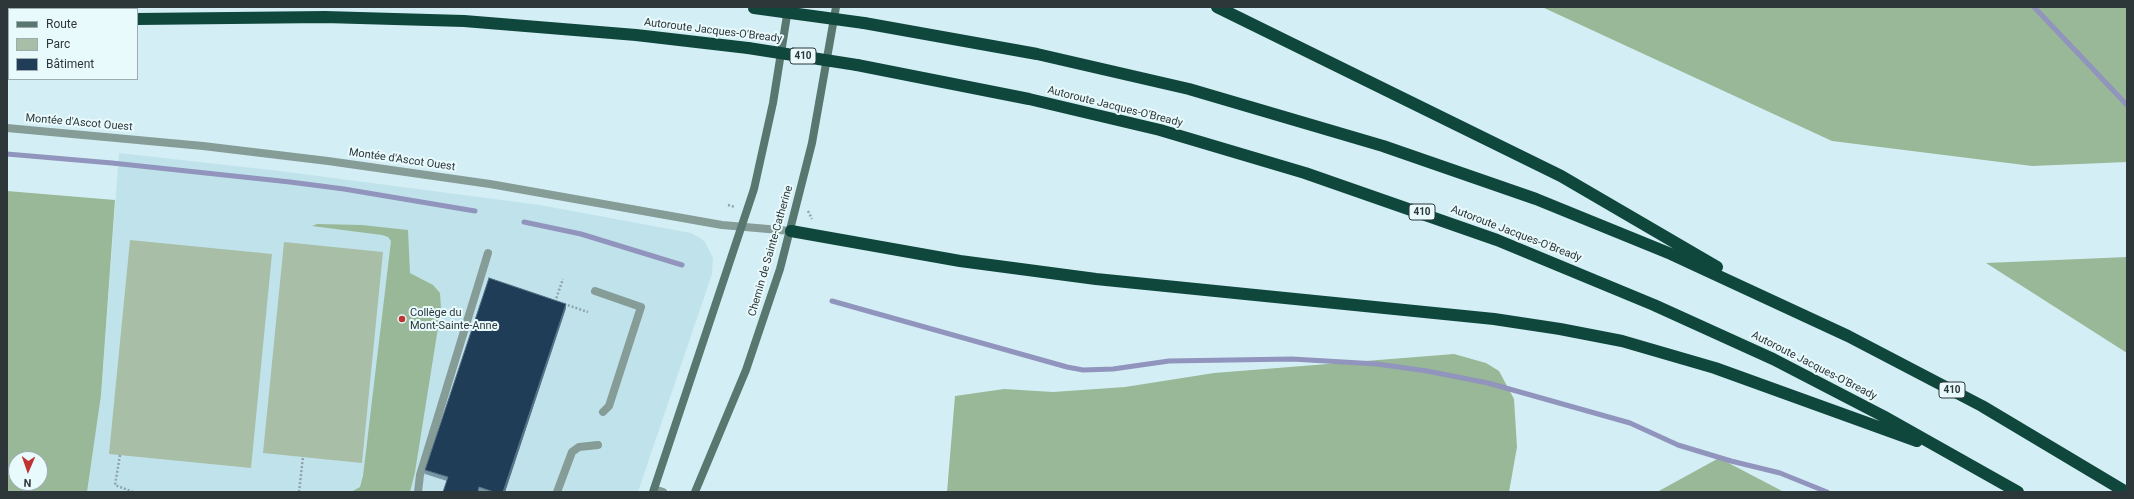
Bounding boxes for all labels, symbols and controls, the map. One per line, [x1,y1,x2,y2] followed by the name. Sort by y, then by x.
[8,8,138,80] legend
[643,16,783,46] street label: Autoroute Jacques-O'Bready
[46,17,77,31] text: Route
[46,37,70,51] text: Parc
[790,48,816,64] road number: 410
[46,57,94,71] text: Bâtiment
[1046,84,1184,130] street label: Autoroute Jacques-O'Bready
[25,112,133,134] street label: Montée d'Ascot Ouest
[348,146,456,174] street label: Montée d'Ascot Ouest
[746,184,796,318] street label: Chemin de Sainte-Catherine
[1449,203,1583,265] street label: Autoroute Jacques-O'Bready
[1409,204,1435,220] road number: 410
[410,306,497,332] place label: Collège du Mont-Sainte-Anne
[397,314,407,324] marker: Collège du Mont-Sainte-Anne
[1749,329,1879,403] street label: Autoroute Jacques-O'Bready
[1939,382,1965,398] road number: 410
[8,451,48,491] north arrow
[23,476,32,489] text: N

